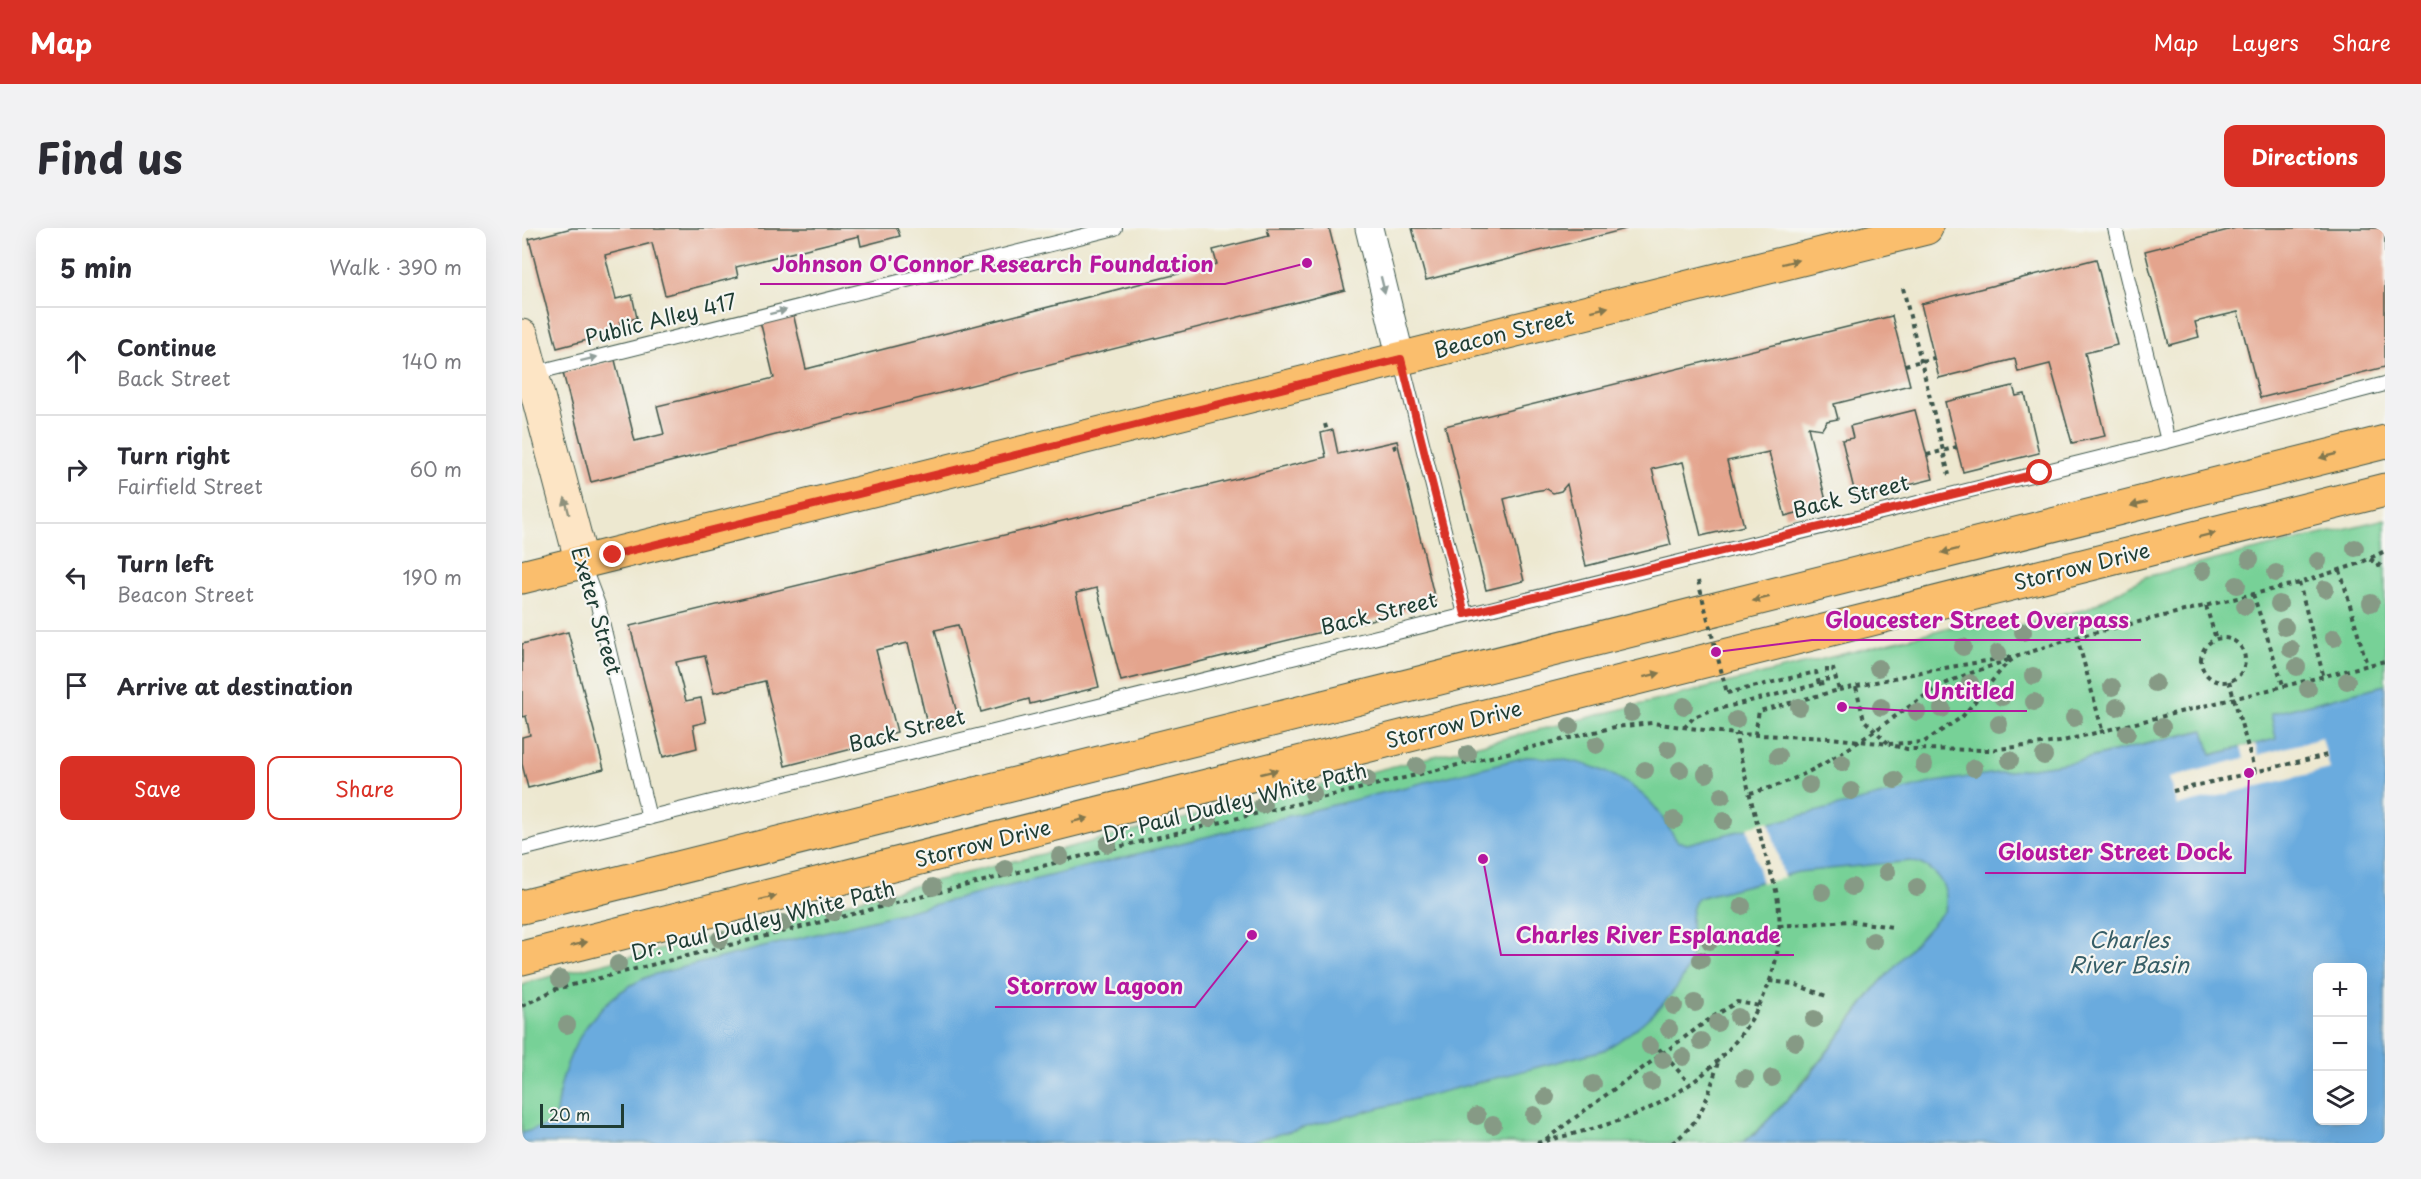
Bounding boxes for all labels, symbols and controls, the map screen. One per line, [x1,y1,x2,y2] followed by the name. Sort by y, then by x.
[30,21,92,64] text: Map
[2154,26,2198,58] text: Map
[2231,26,2299,58] text: Layers
[2332,26,2391,58] text: Share
[36,125,183,188] text: Find us
[2224,125,2385,187] button: Directions
[760,244,1225,284] callout: Johnson O'Connor Research Foundation
[772,246,1214,279] text: Johnson O'Connor Research Foundation
[60,248,132,287] text: 5 min
[329,252,462,282] text: Walk · 390 m
[1780,257,1799,267] one-way arrow
[1379,276,1389,294] one-way arrow
[581,284,740,352] street label: Public Alley 417
[1430,299,1577,365] street label: Beacon Street
[1591,304,1610,314] one-way arrow
[769,307,787,316] one-way arrow
[117,330,216,363] text: Continue
[60,345,93,378] icon: ahead
[402,346,462,376] text: 140 m
[579,354,598,364] one-way arrow
[117,363,230,393] text: Back Street
[117,438,230,471] text: Turn right
[2319,452,2337,462] one-way arrow
[60,453,93,486] icon: right
[410,454,462,484] text: 60 m
[2026,459,2052,485] route start
[1789,465,1912,525] street label: Back Street
[117,471,263,501] text: Fairfield Street
[562,497,571,515] one-way arrow
[2130,500,2148,509] one-way arrow
[2199,530,2217,539] one-way arrow
[2010,533,2153,597] street label: Storrow Drive
[599,541,625,567] route end
[564,542,632,679] street label: Exeter Street
[117,546,214,579] text: Turn left
[1941,547,1959,557] one-way arrow
[60,561,93,594] icon: left
[403,562,462,592] text: 190 m
[117,579,254,609] text: Beacon Street
[1317,582,1440,642] street label: Back Street
[1752,594,1770,604] one-way arrow
[1812,600,2141,640] callout: Gloucester Street Overpass
[1825,602,2129,635] text: Gloucester Street Overpass
[60,669,93,702] icon: arrive
[117,669,353,702] text: Arrive at destination
[1643,670,1661,680] one-way arrow
[1912,671,2027,711] callout: Untitled
[1923,673,2015,706] text: Untitled
[1382,691,1525,755] street label: Storrow Drive
[845,699,968,759] street label: Back Street
[1099,753,1370,849] street label: Dr. Paul Dudley White Path
[60,756,255,820] button: Save
[267,756,462,820] button: Share
[1259,766,1278,776] one-way arrow
[911,810,1054,874] street label: Storrow Drive
[1070,814,1089,824] one-way arrow
[1985,833,2245,873] callout: Glouster Street Dock
[1998,834,2233,867] text: Glouster Street Dock
[627,871,898,967] street label: Dr. Paul Dudley White Path
[759,892,777,902] one-way arrow
[1501,915,1794,955] callout: Charles River Esplanade
[1515,917,1781,950] text: Charles River Esplanade
[2069,922,2191,980] water label: Charles River Basin
[570,939,588,949] one-way arrow
[2313,963,2367,1125] map controls
[2313,963,2367,1017] button: +
[995,967,1195,1007] callout: Storrow Lagoon
[1007,968,1183,1001] text: Storrow Lagoon
[2313,1017,2367,1071] button: −
[2313,1071,2367,1125] button: layers
[540,1101,624,1128] scale bar
[549,1102,590,1126] text: 20 m

